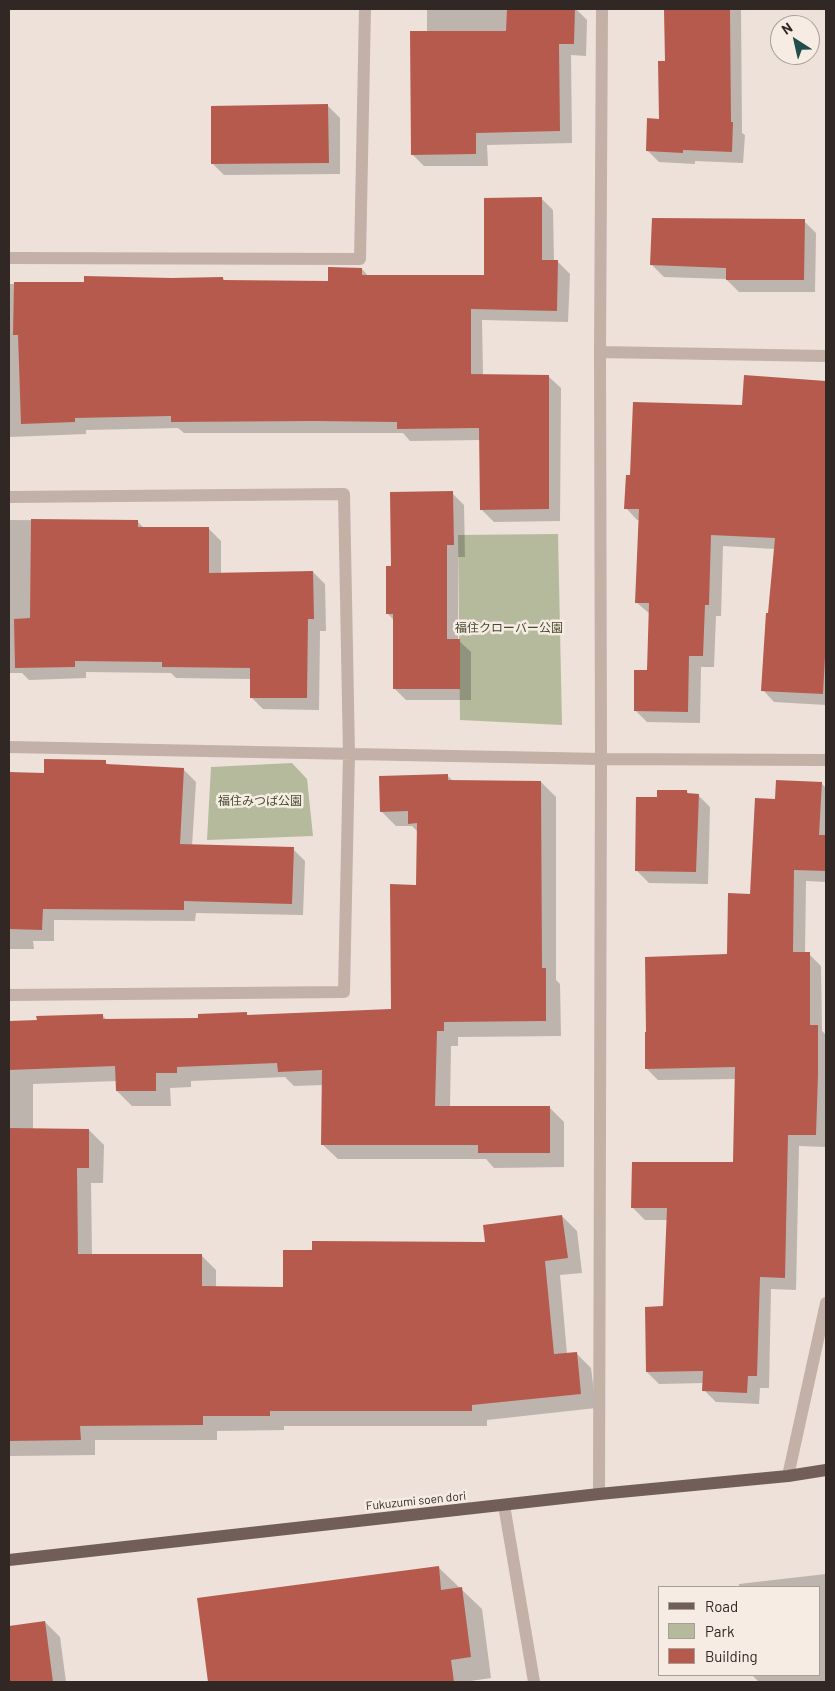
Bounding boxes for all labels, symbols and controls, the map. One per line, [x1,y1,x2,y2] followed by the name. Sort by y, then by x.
[770,15,820,65] north arrow
[778,18,795,38] text: N
[455,621,563,635] park label: 福住クローバー公園
[218,794,302,808] park label: 福住みつば公園
[365,1489,467,1513] street label: Fukuzumi soen dori
[658,1586,820,1676] legend
[705,1597,738,1615] text: Road
[705,1622,734,1640] text: Park
[705,1647,758,1665] text: Building

